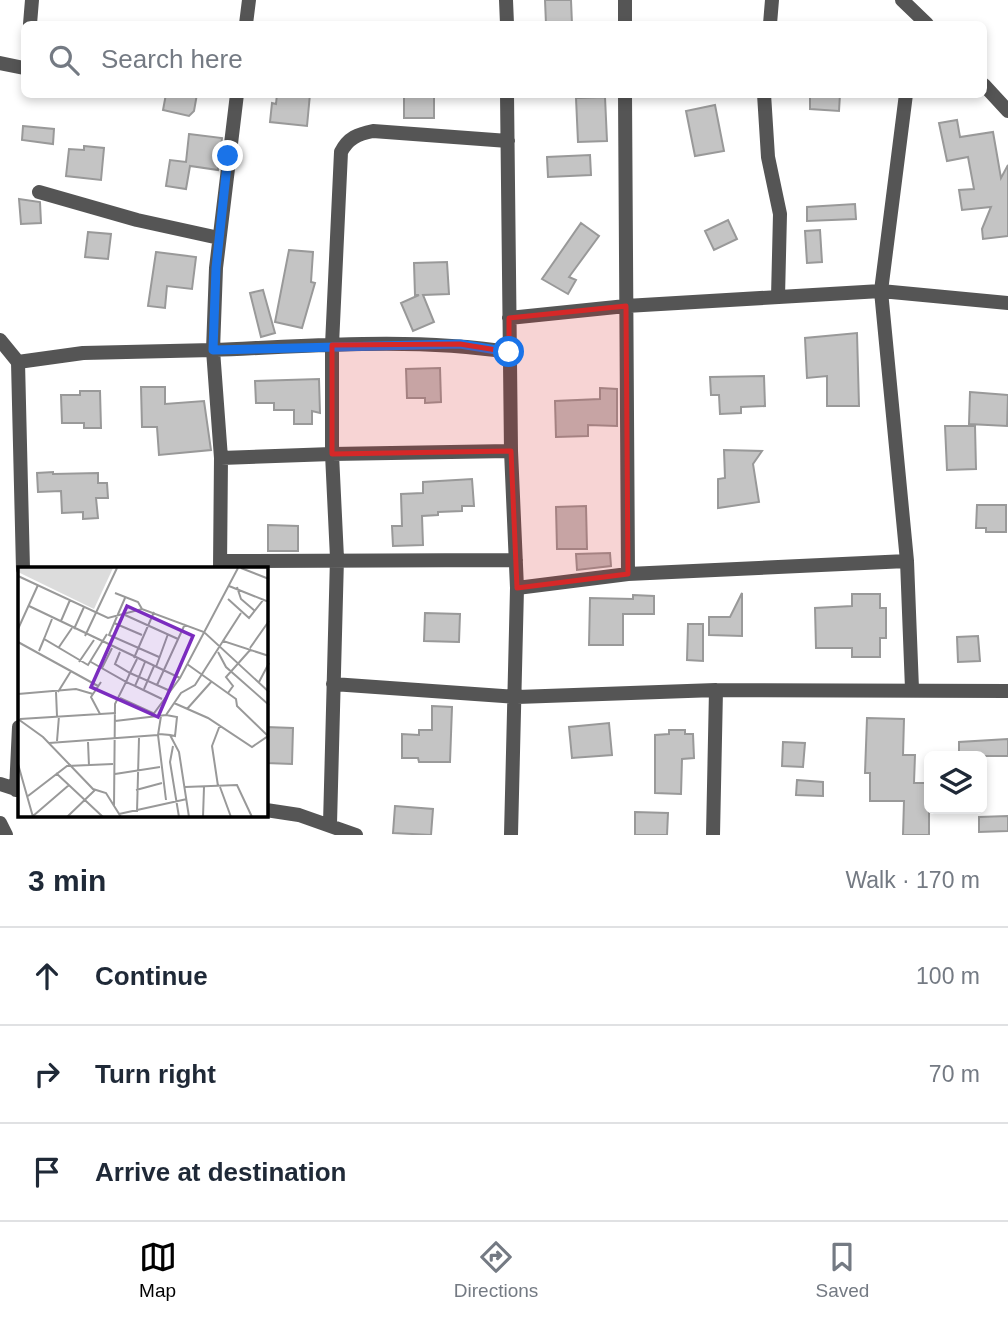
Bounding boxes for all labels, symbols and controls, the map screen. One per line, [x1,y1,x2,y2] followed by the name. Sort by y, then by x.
[21,21,987,98] search box
[45,41,83,79] icon: search
[101,44,243,74] text: Search here
[212,140,243,171] route end
[493,336,524,367] route start
[18,567,268,818] inset map
[924,751,987,814] map controls
[924,751,987,814] button: layers
[28,864,106,897] text: 3 min
[845,867,980,893] text: Walk · 170 m
[28,957,66,995] icon: ahead
[95,961,208,991] text: Continue
[916,963,980,989] text: 100 m
[28,1055,66,1093] icon: right
[95,1059,216,1089] text: Turn right
[929,1061,980,1087] text: 70 m
[28,1153,66,1191] icon: arrive
[95,1157,346,1187] text: Arrive at destination
[139,1238,177,1302] tab: Map
[454,1238,538,1302] tab: Directions
[815,1238,869,1302] tab: Saved

